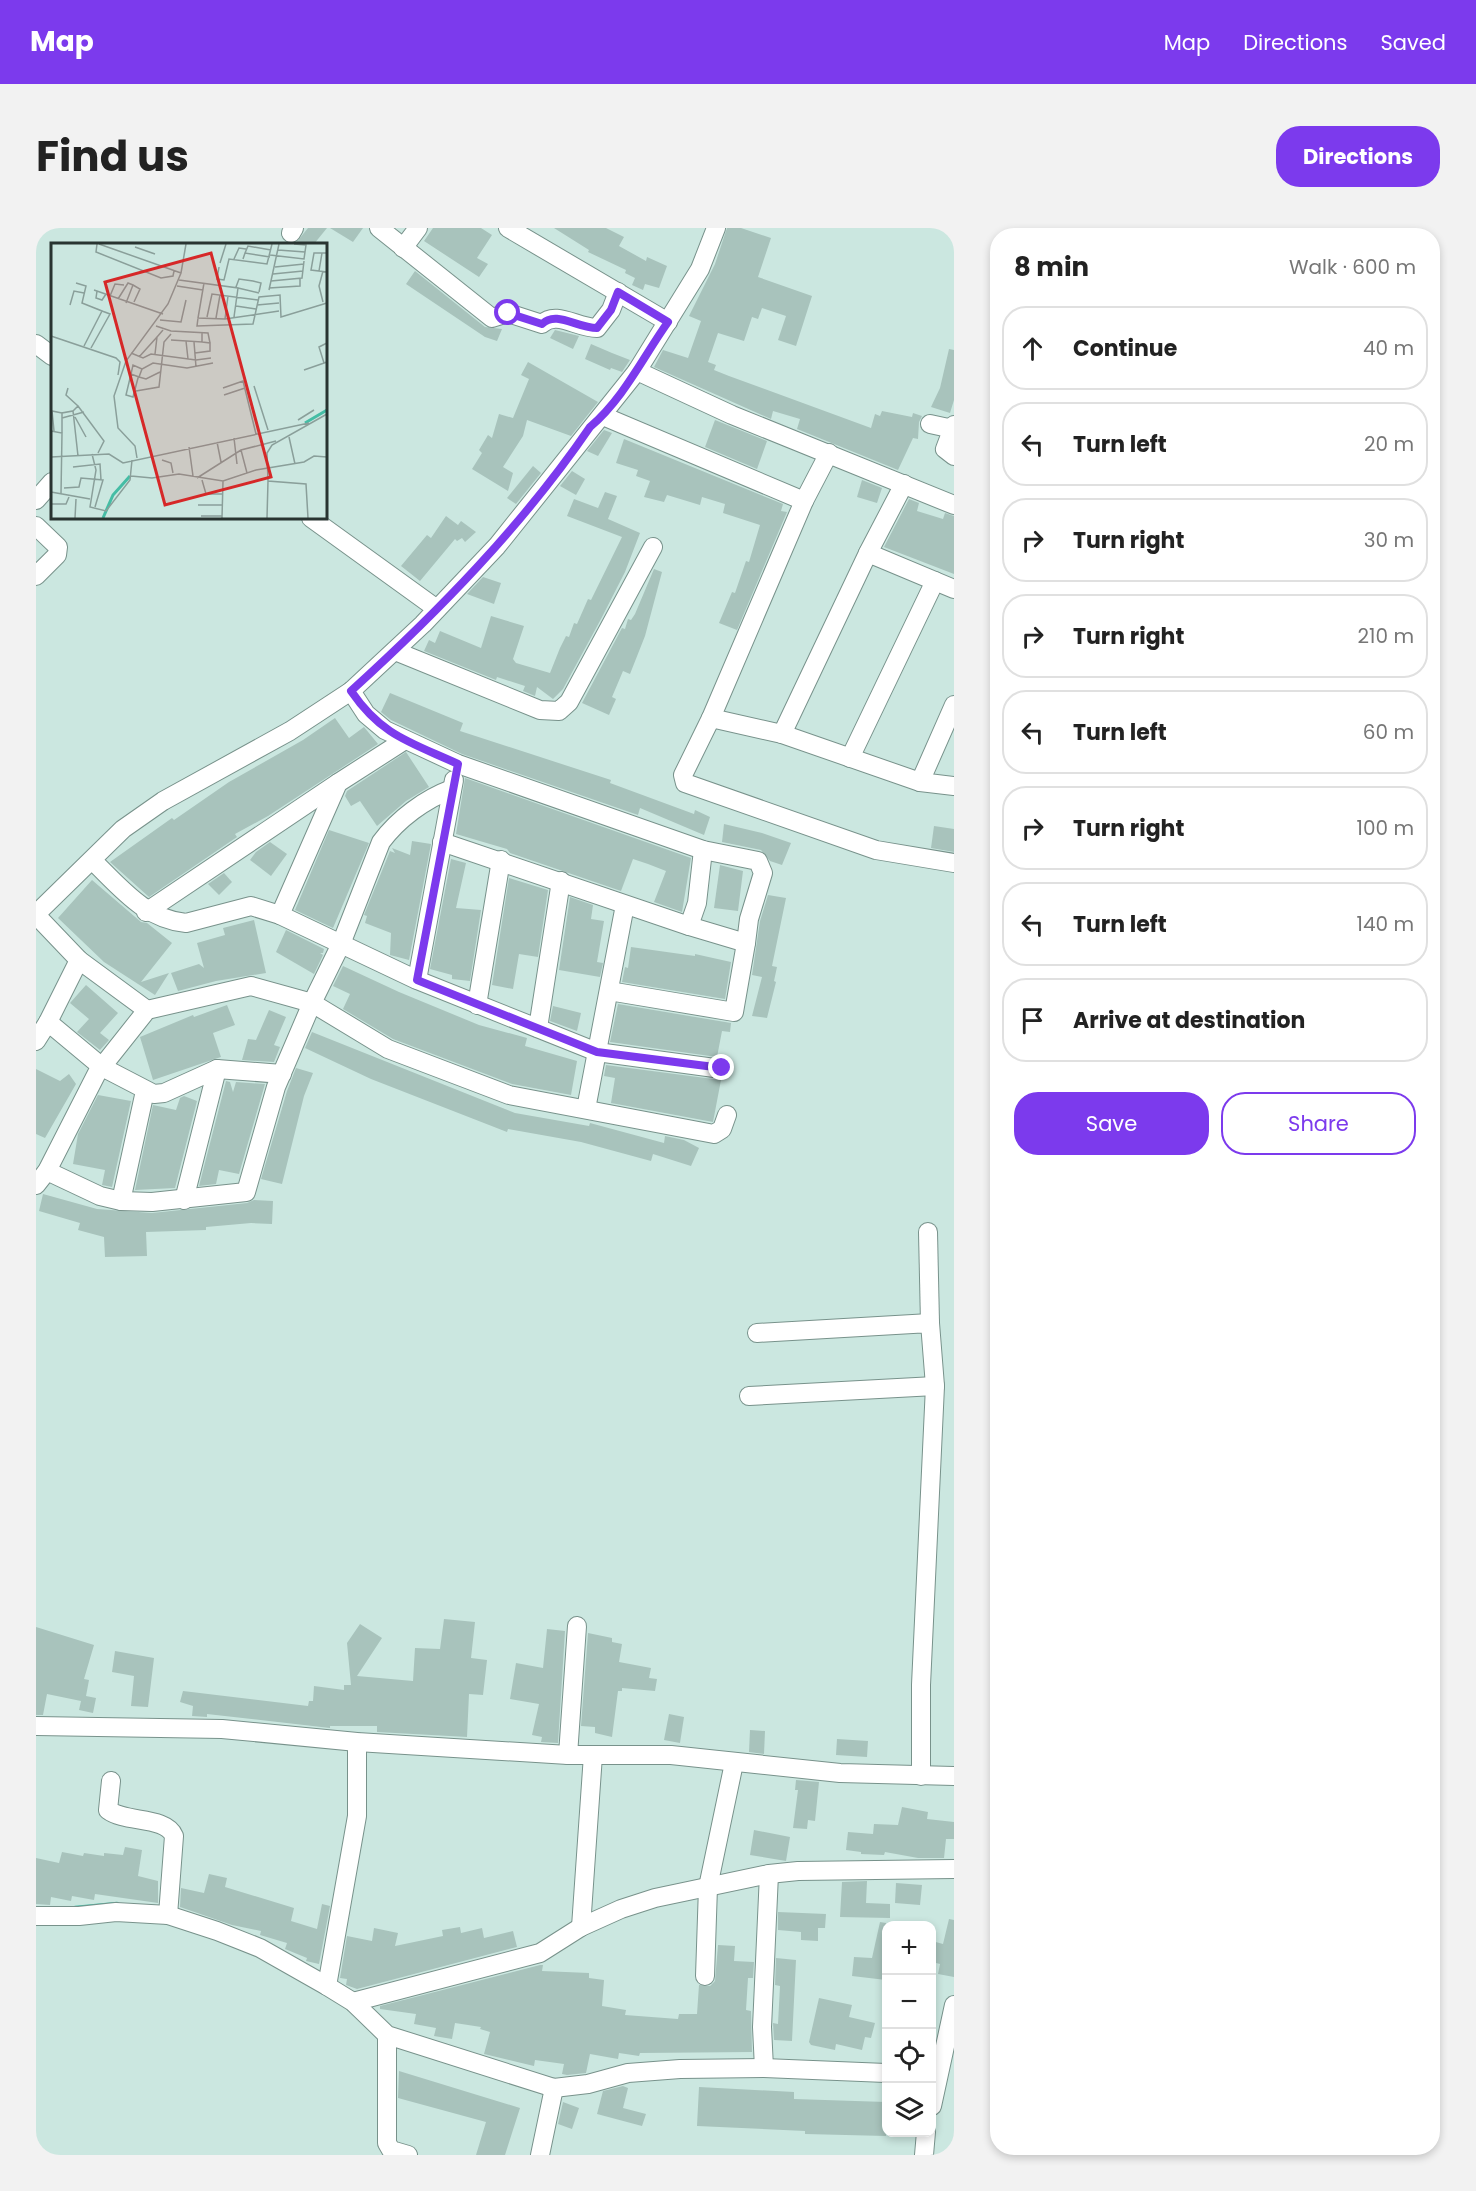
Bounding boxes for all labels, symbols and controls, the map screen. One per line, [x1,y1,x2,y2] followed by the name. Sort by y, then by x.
[30,22,94,61] text: Map
[1164,28,1210,57] text: Map
[1243,28,1347,57] text: Directions
[1380,28,1446,57] text: Saved
[1276,126,1440,187] button: Directions
[36,127,189,186] text: Find us
[51,243,327,519] inset map
[1014,249,1089,285] text: 8 min
[1289,253,1416,281] text: Walk · 600 m
[494,299,520,325] route start
[1016,332,1049,365] icon: ahead
[1073,333,1177,364] text: Continue
[1363,334,1414,362] text: 40 m
[1016,428,1049,461] icon: left
[1073,429,1167,460] text: Turn left
[1364,430,1414,458] text: 20 m
[1016,524,1049,557] icon: right
[1073,525,1184,556] text: Turn right
[1364,526,1414,554] text: 30 m
[1016,620,1049,653] icon: right
[1073,621,1184,652] text: Turn right
[1358,622,1414,650] text: 210 m
[1016,716,1049,749] icon: left
[1073,717,1167,748] text: Turn left
[1363,718,1414,746] text: 60 m
[1016,812,1049,845] icon: right
[1073,813,1184,844] text: Turn right
[1357,814,1414,842] text: 100 m
[1016,908,1049,941] icon: left
[1073,909,1167,940] text: Turn left
[1357,910,1414,938] text: 140 m
[1016,1004,1049,1037] icon: arrive
[1073,1005,1305,1036] text: Arrive at destination
[708,1054,734,1080] route end
[1014,1092,1209,1155] button: Save
[1221,1092,1416,1155] button: Share
[882,1921,936,2137] map controls
[882,1921,936,1975] button: +
[882,1975,936,2029] button: −
[882,2029,936,2083] button: locate
[882,2083,936,2137] button: layers

